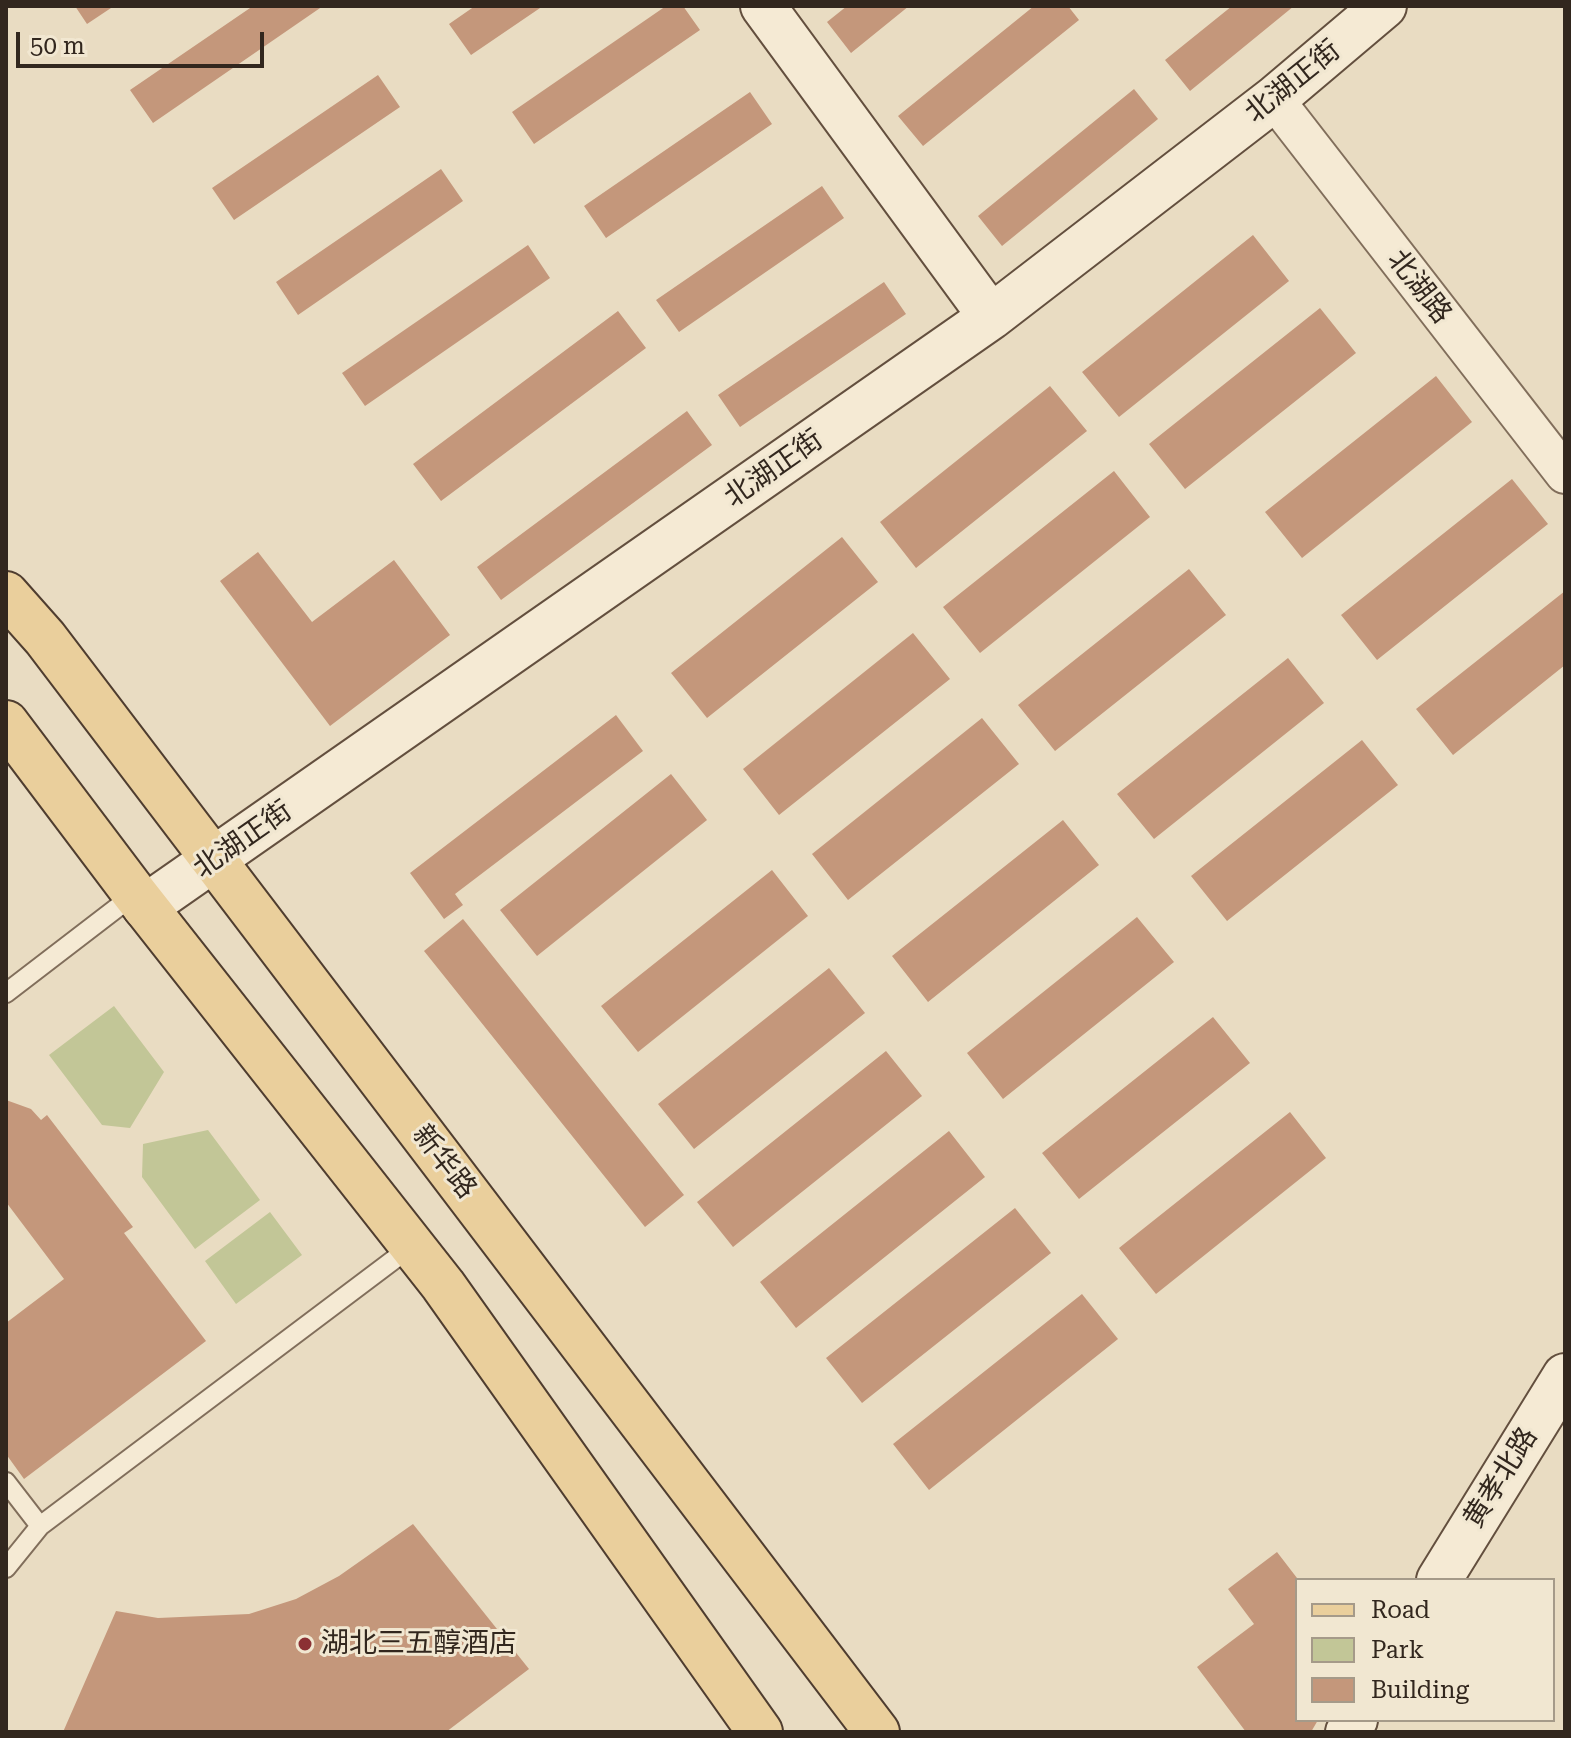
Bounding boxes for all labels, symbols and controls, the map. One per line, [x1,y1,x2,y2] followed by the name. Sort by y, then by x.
[20,16,268,66] scale bar
[30,32,85,60] text: 50 m
[1239,34,1347,130] street label: 北湖正街
[1380,244,1458,330] street label: 北湖路
[718,423,830,515] street label: 北湖正街
[187,794,299,886] street label: 北湖正街
[405,1119,483,1205] street label: 新华路
[1457,1422,1545,1534] street label: 黄孝北路
[1295,1578,1555,1722] legend
[1371,1596,1430,1624] text: Road
[321,1627,517,1661] place label: 湖北三五醇酒店
[296,1635,314,1653] marker: 湖北三五醇酒店
[1371,1636,1424,1664] text: Park
[1371,1676,1469,1704] text: Building

